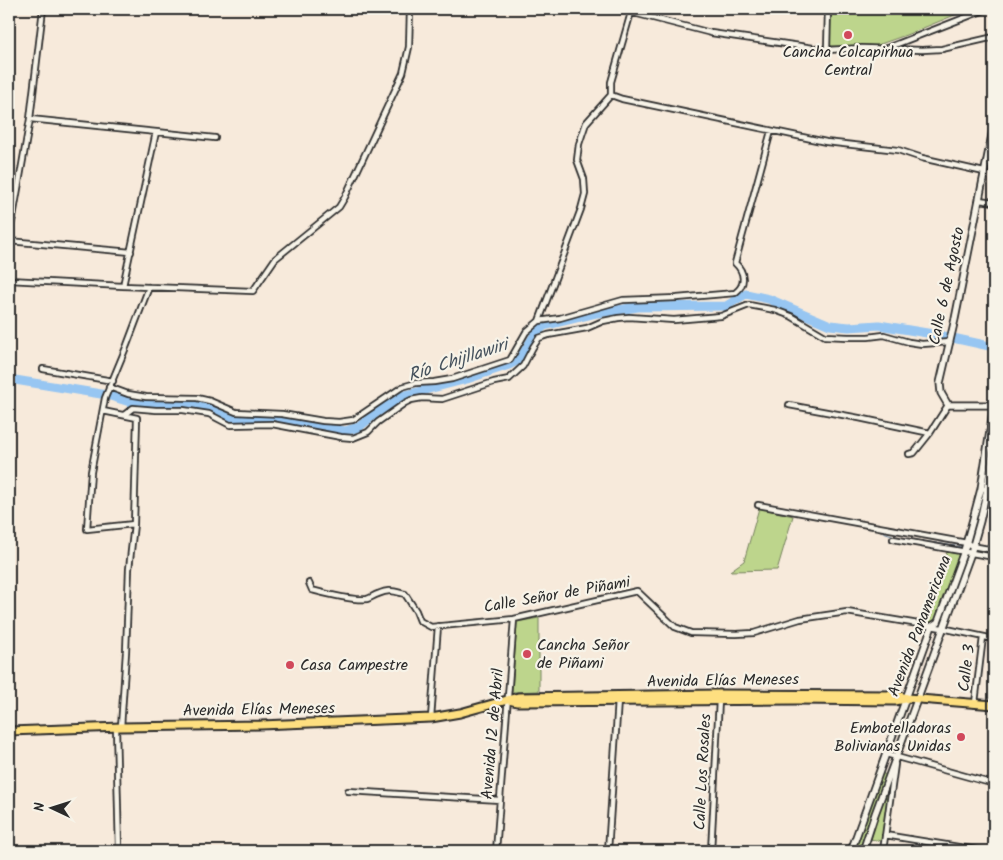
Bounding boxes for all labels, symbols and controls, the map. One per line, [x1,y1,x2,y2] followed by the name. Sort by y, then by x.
[842,29,854,41] marker: Cancha Colcapirhua Central
[782,40,914,83] place label: Cancha Colcapirhua Central
[922,225,972,347] street label: Calle 6 de Agosto
[404,330,515,391] water label: Río Chijllawiri
[881,552,959,700] street label: Avenida Panamericana
[482,570,633,620] street label: Calle Señor de Piñami
[537,633,631,676] place label: Cancha Señor de Piñami
[952,643,982,693] street label: Calle 3
[521,648,533,660] marker: Cancha Señor de Piñami
[300,653,408,678] place label: Casa Campestre
[284,659,296,671] marker: Casa Campestre
[475,667,511,801] street label: Avenida 12 de Abril
[647,667,799,695] street label: Avenida Elías Meneses
[183,696,335,724] street label: Avenida Elías Meneses
[687,713,719,831] street label: Calle Los Rosales
[834,716,951,759] place label: Embotelladoras Bolivianas Unidas
[955,731,967,743] marker: Embotelladoras Bolivianas Unidas
[28,782,78,832] north arrow
[29,802,51,812] text: N

